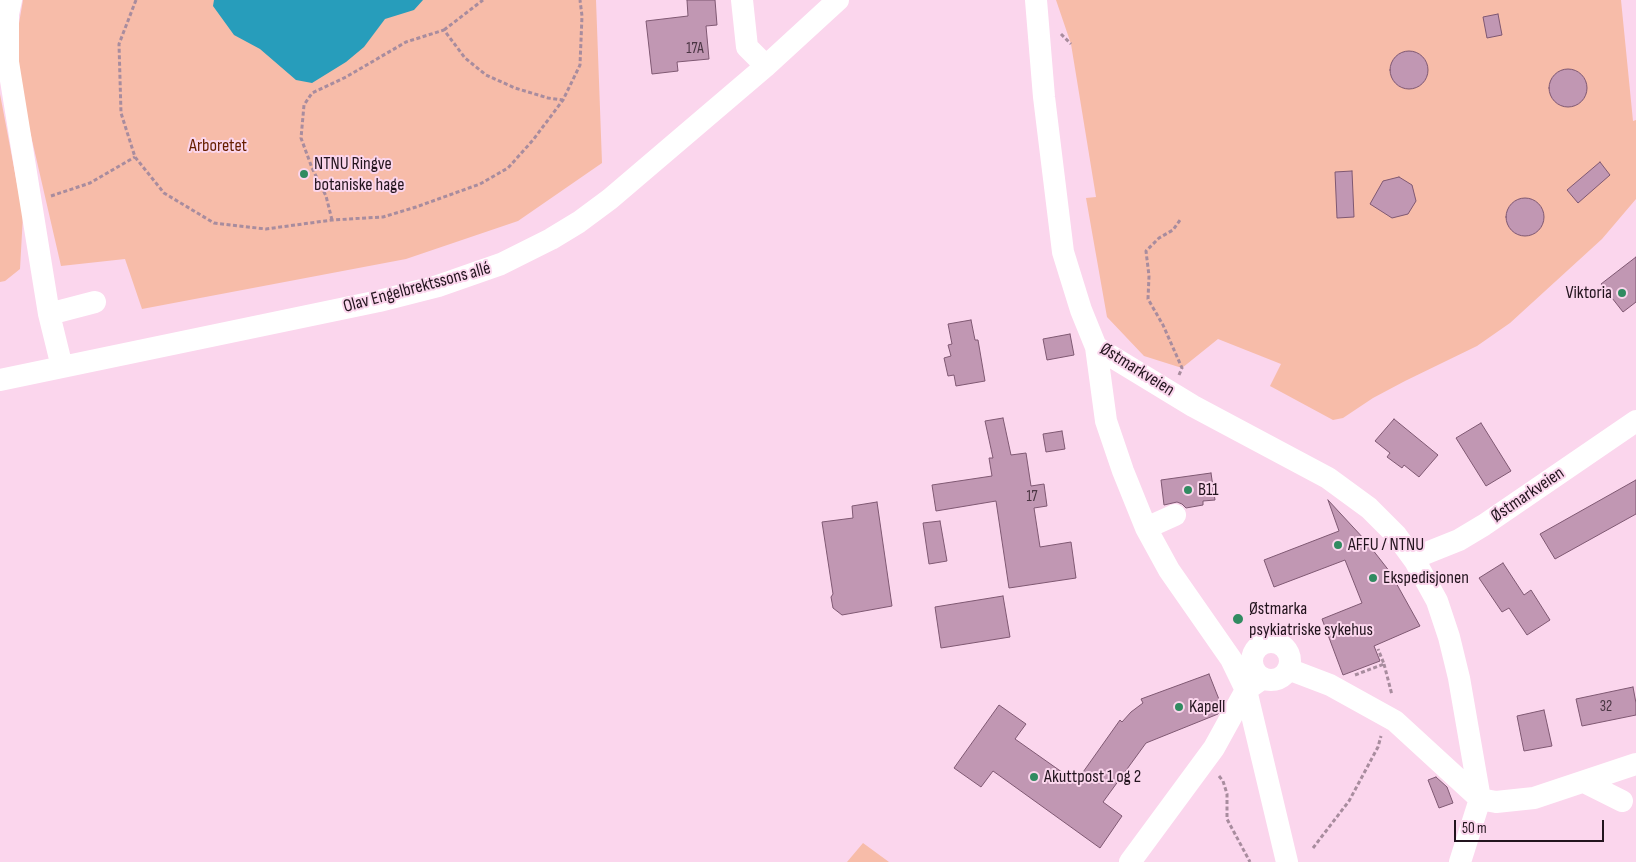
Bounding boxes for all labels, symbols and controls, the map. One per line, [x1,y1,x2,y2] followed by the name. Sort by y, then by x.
[686,40,704,58] house number: 17A
[189,135,247,157] park label: Arboretet
[314,153,404,195] place label: NTNU Ringve botaniske hage
[298,168,310,180] marker: NTNU Ringve botaniske hage
[341,258,493,318] street label: Olav Engelbrektssons allé
[1565,282,1612,304] place label: Viktoria
[1616,287,1628,299] marker: Viktoria
[1096,339,1178,401] street label: Østmarkveien
[1487,463,1569,527] street label: Østmarkveien
[1198,479,1219,501] place label: B11
[1182,484,1194,496] marker: B11
[1026,488,1038,506] house number: 17
[1348,534,1424,556] place label: AFFU / NTNU
[1332,539,1344,551] marker: AFFU / NTNU
[1383,567,1469,589] place label: Ekspedisjonen
[1367,572,1379,584] marker: Ekspedisjonen
[1249,598,1373,640] place label: Østmarka psykiatriske sykehus
[1231,612,1245,626] marker: Østmarka psykiatriske sykehus
[1189,696,1225,718] place label: Kapell
[1600,698,1612,716] house number: 32
[1173,701,1185,713] marker: Kapell
[1044,766,1141,788] place label: Akuttpost 1 og 2
[1028,771,1040,783] marker: Akuttpost 1 og 2
[1456,810,1606,842] scale bar
[1462,819,1487,838] text: 50 m

